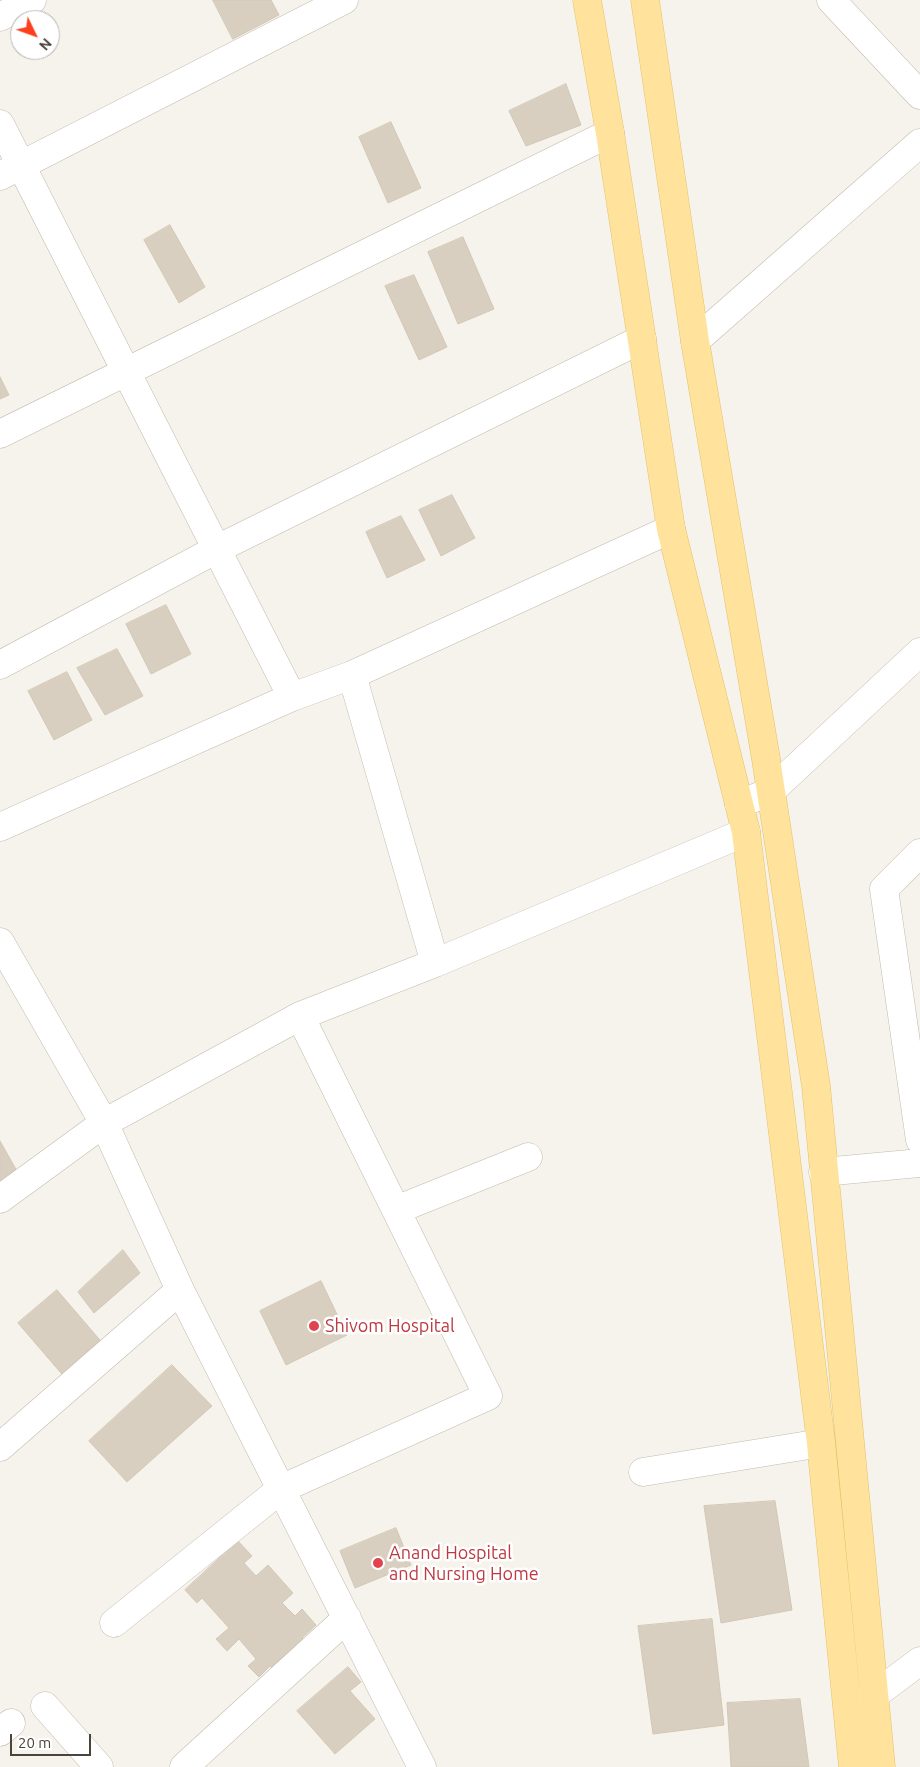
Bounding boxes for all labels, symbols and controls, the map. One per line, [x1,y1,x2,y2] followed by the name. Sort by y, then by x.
[10,10,60,60] north arrow
[36,35,55,54] text: N
[325,1315,455,1337] place label: Shivom Hospital
[307,1319,321,1333] marker: Shivom Hospital
[389,1542,539,1585] place label: Anand Hospital and Nursing Home
[371,1556,385,1570] marker: Anand Hospital and Nursing Home
[12,1724,94,1756] scale bar
[18,1734,51,1751] text: 20 m

